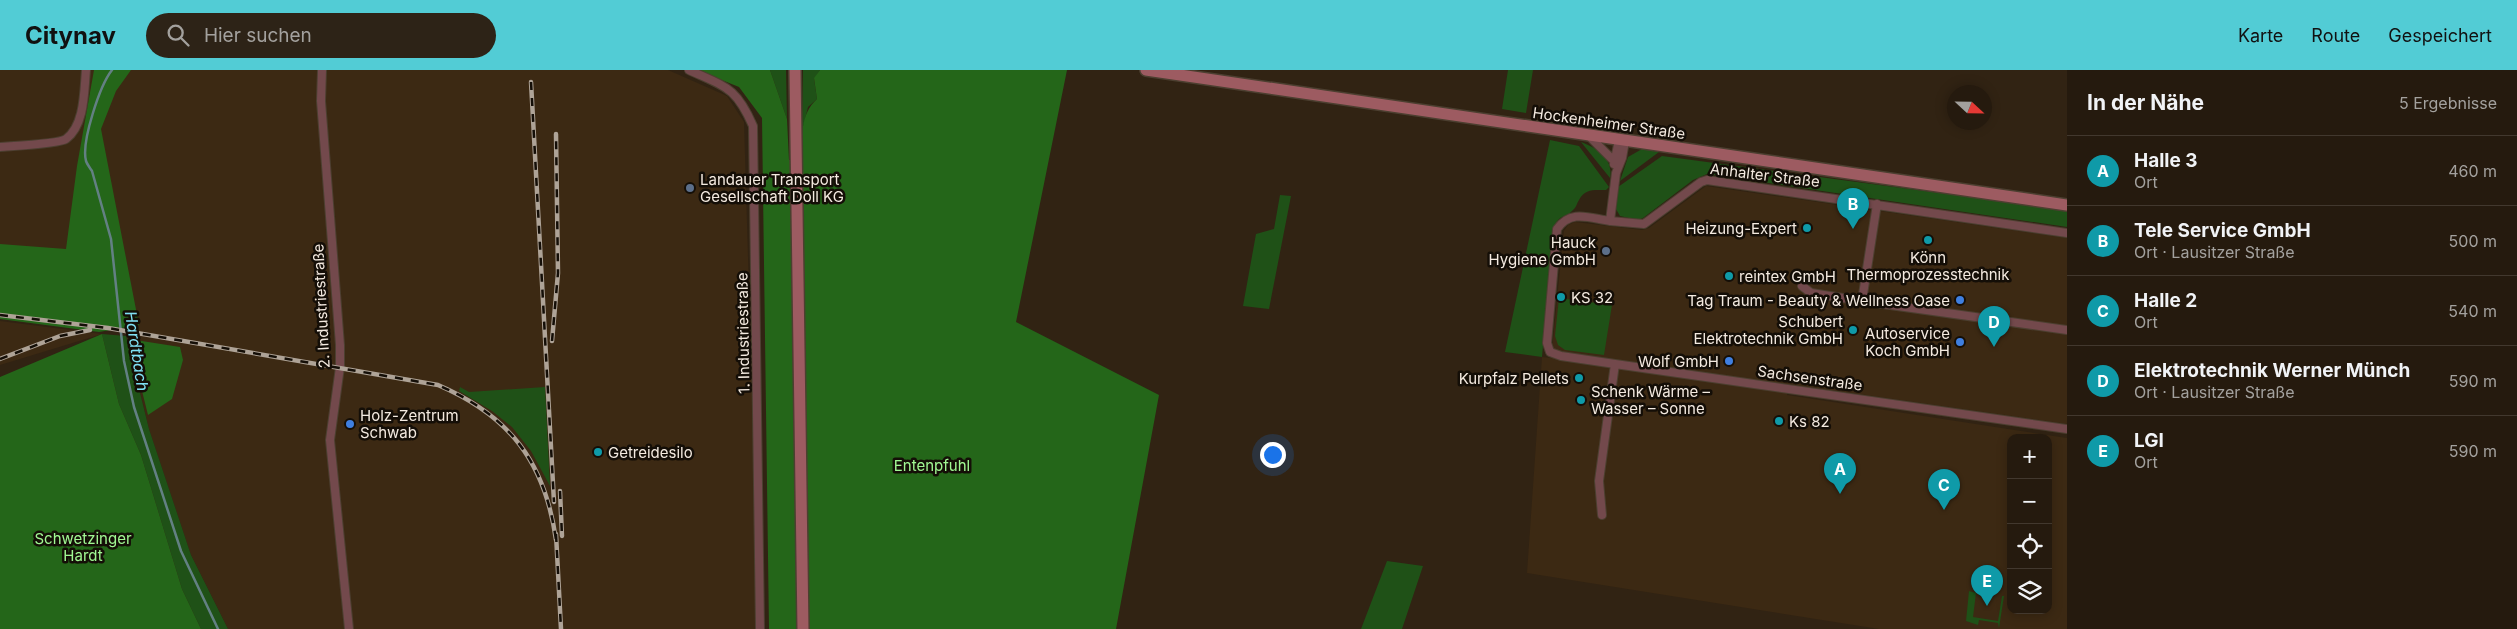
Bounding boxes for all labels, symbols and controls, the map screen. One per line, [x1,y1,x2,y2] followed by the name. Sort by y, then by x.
[146,13,496,58] search box
[25,21,116,50] text: Citynav
[164,21,192,49] icon: search
[204,24,312,47] text: Hier suchen
[2238,25,2283,46] text: Karte
[2311,25,2360,46] text: Route
[2388,25,2492,46] text: Gespeichert
[1947,85,1992,130] north arrow
[2087,90,2204,115] text: In der Nähe
[2399,93,2497,113] text: 5 Ergebnisse
[1532,103,1686,143] street label: Hockenheimer Straße
[2134,149,2198,172] text: Halle 3
[1709,159,1821,191] street label: Anhalter Straße
[2097,161,2109,181] text: A
[2448,161,2497,181] text: 460 m
[700,170,844,206] place label: Landauer Transport Gesellschaft Doll KG
[2134,172,2158,192] text: Ort
[684,182,696,194] marker: Landauer Transport Gesellschaft Doll KG
[1837,188,1869,229] pin: B
[1685,219,1797,238] place label: Heizung-Expert
[2134,219,2311,242] text: Tele Service GmbH
[1801,222,1813,234] marker: Heizung-Expert
[2098,231,2108,251] text: B
[2449,231,2497,251] text: 500 m
[1489,233,1597,269] place label: Hauck Hygiene GmbH
[1922,234,1934,246] marker: Könn Thermoprozesstechnik
[2134,242,2295,262] text: Ort · Lausitzer Straße
[308,243,334,369] street label: 2. Industriestraße
[1600,245,1612,257] marker: Hauck Hygiene GmbH
[1847,248,2010,284] place label: Könn Thermoprozesstechnik
[1739,267,1836,286] place label: reintex GmbH
[1723,270,1735,282] marker: reintex GmbH
[732,272,754,394] street label: 1. Industriestraße
[1571,288,1613,307] place label: KS 32
[2134,289,2197,312] text: Halle 2
[1555,291,1567,303] marker: KS 32
[1687,291,1950,310] place label: Tag Traum - Beauty & Wellness Oase
[1954,294,1966,306] marker: Tag Traum - Beauty & Wellness Oase
[2097,301,2109,321] text: C
[2448,301,2497,321] text: 540 m
[1978,306,2010,347] pin: D
[121,309,153,393] water label: Hardtbach
[1694,312,1843,348] place label: Schubert Elektrotechnik GmbH
[2134,312,2158,332] text: Ort
[1847,324,1859,336] marker: Schubert Elektrotechnik GmbH
[1865,324,1950,360] place label: Autoservice Koch GmbH
[1954,336,1966,348] marker: Autoservice Koch GmbH
[1638,352,1719,371] place label: Wolf GmbH
[1723,355,1735,367] marker: Wolf GmbH
[2134,359,2410,382] text: Elektrotechnik Werner Münch
[1756,361,1864,395] street label: Sachsenstraße
[1459,369,1569,388] place label: Kurpfalz Pellets
[2097,371,2109,391] text: D
[2449,371,2497,391] text: 590 m
[1573,372,1585,384] marker: Kurpfalz Pellets
[1591,382,1711,418] place label: Schenk Wärme – Wasser – Sonne
[2134,382,2295,402] text: Ort · Lausitzer Straße
[1575,394,1587,406] marker: Schenk Wärme – Wasser – Sonne
[360,406,459,442] place label: Holz-Zentrum Schwab
[1789,412,1830,431] place label: Ks 82
[1773,415,1785,427] marker: Ks 82
[344,418,356,430] marker: Holz-Zentrum Schwab
[2134,429,2164,452] text: LGI
[2007,434,2052,614] map controls
[2007,434,2052,479] button: +
[2098,441,2108,461] text: E
[2449,441,2497,461] text: 590 m
[1260,442,1286,468] your location
[608,443,693,462] place label: Getreidesilo
[592,446,604,458] marker: Getreidesilo
[2134,452,2158,472] text: Ort
[1824,453,1856,494] pin: A
[894,456,970,475] park label: Entenpfuhl
[1928,469,1960,510] pin: C
[2007,479,2052,524] button: −
[2007,524,2052,569] button: locate
[34,529,132,565] park label: Schwetzinger Hardt
[1971,565,2003,606] pin: E
[2007,569,2052,614] button: layers

